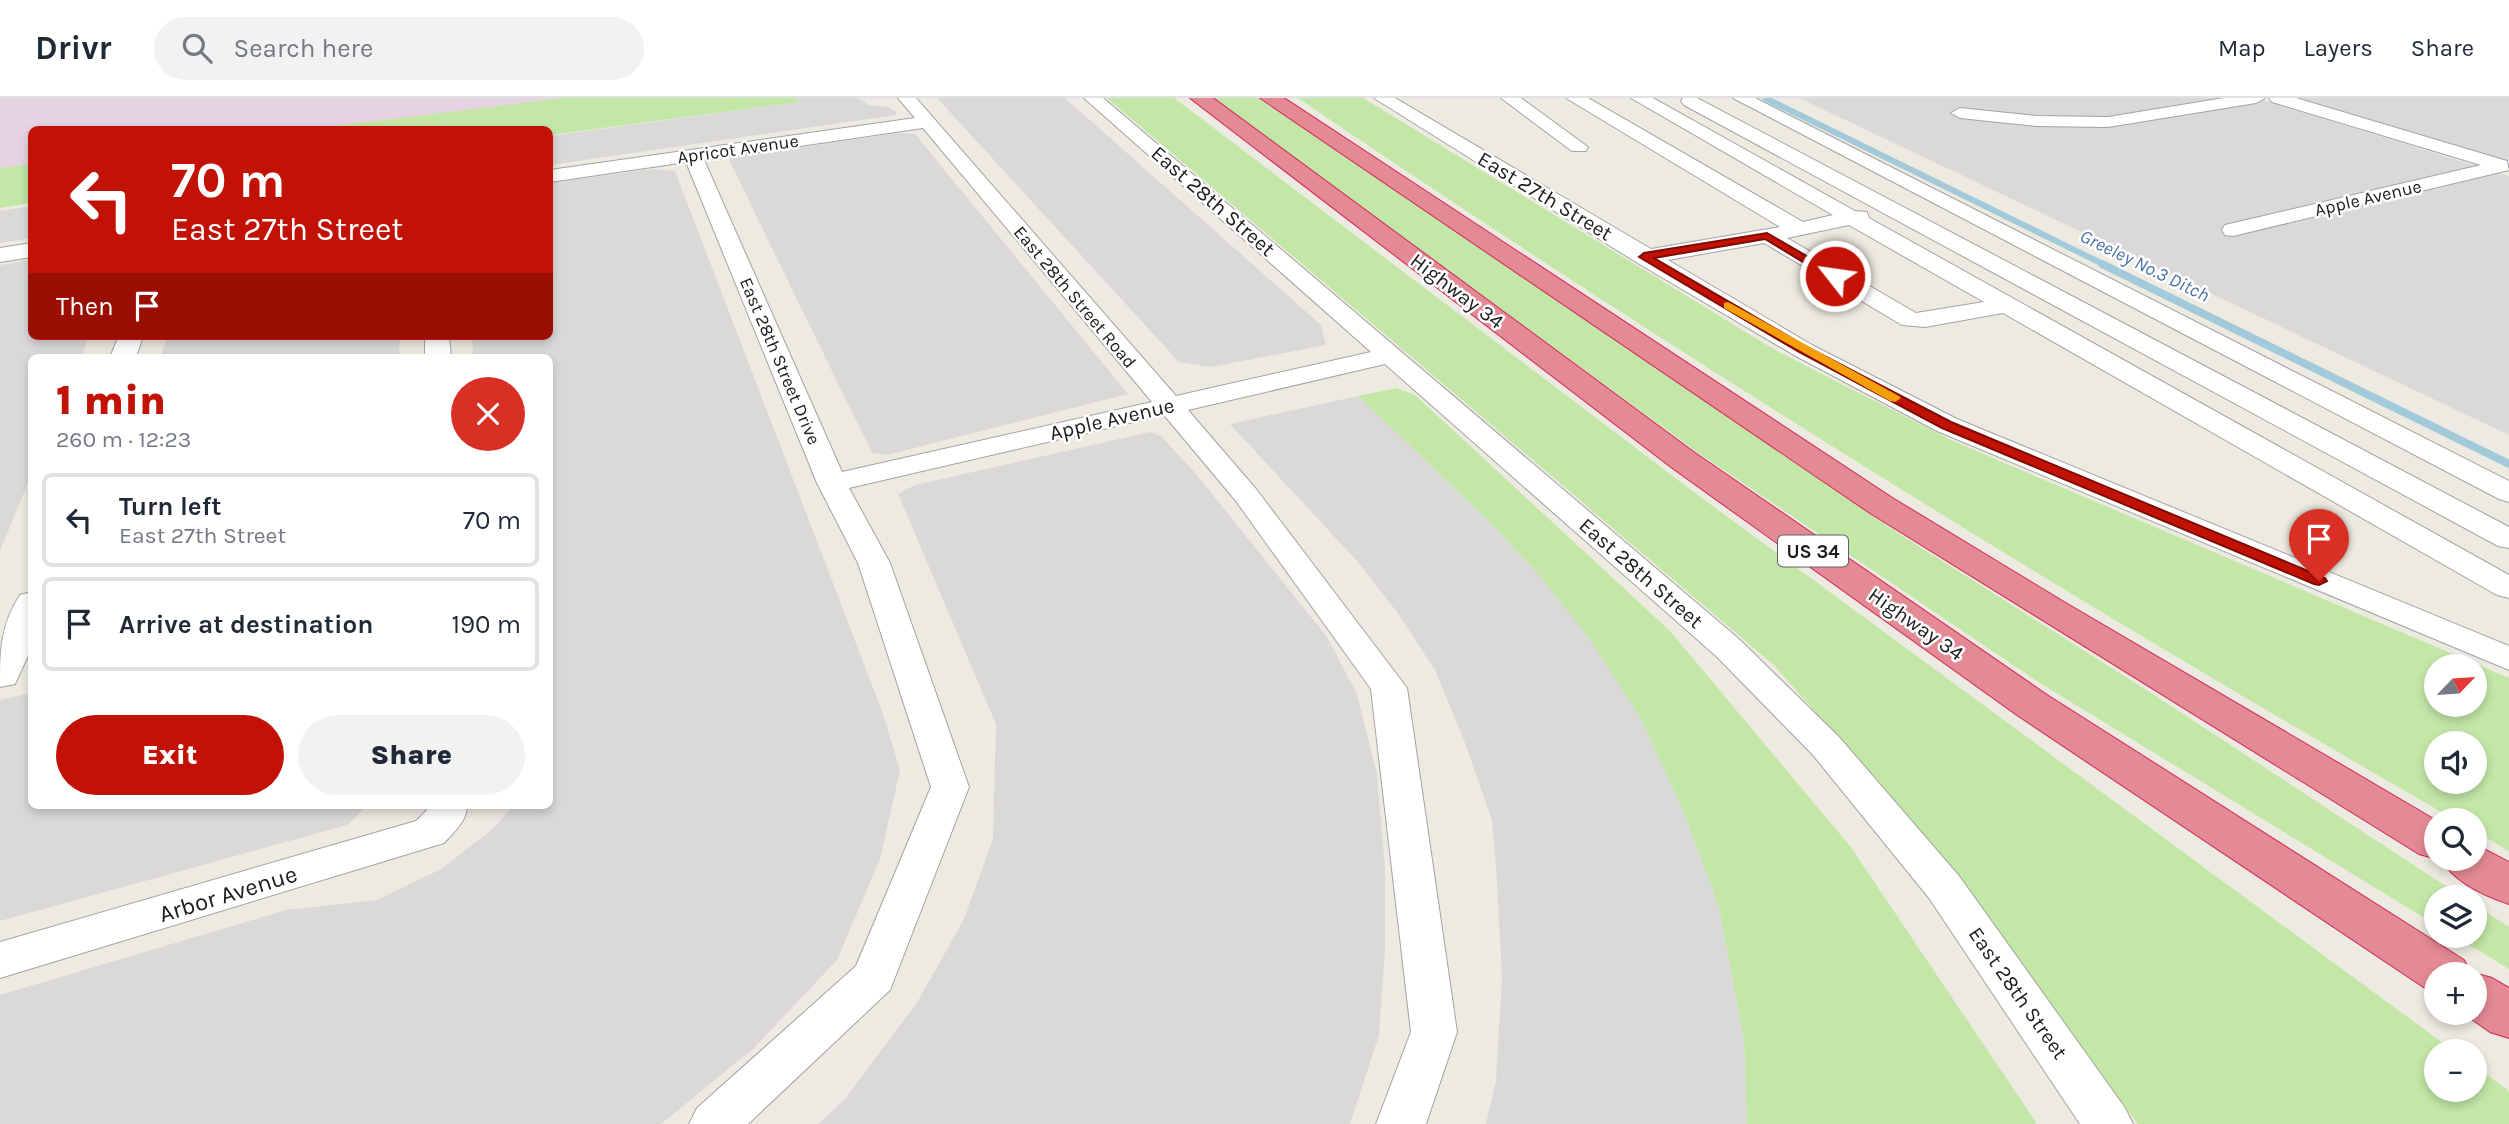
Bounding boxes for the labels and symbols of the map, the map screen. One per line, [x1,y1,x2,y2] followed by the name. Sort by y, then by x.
[676,130,800,168] street label: Apricot Avenue
[1146,141,1280,261] street label: East 28th Street
[1473,146,1617,246] street label: East 27th Street
[2312,175,2424,221] street label: Apple Avenue
[1009,221,1141,373] street label: East 28th Street Road
[2076,225,2213,307] water label: Greeley No.3 Ditch
[1798,239,1872,313] position arrow
[1406,248,1509,334] street label: Highway 34
[735,274,825,448] street label: East 28th Street Drive
[1047,393,1177,445] street label: Apple Avenue
[2289,509,2349,581] pin
[1574,513,1708,633] street label: East 28th Street
[1778,535,1848,566] road number: US 34
[1864,582,1968,666] street label: Highway 34
[2424,654,2487,718] north arrow
[155,860,301,928] street label: Arbor Avenue
[1964,922,2072,1064] street label: East 28th Street

